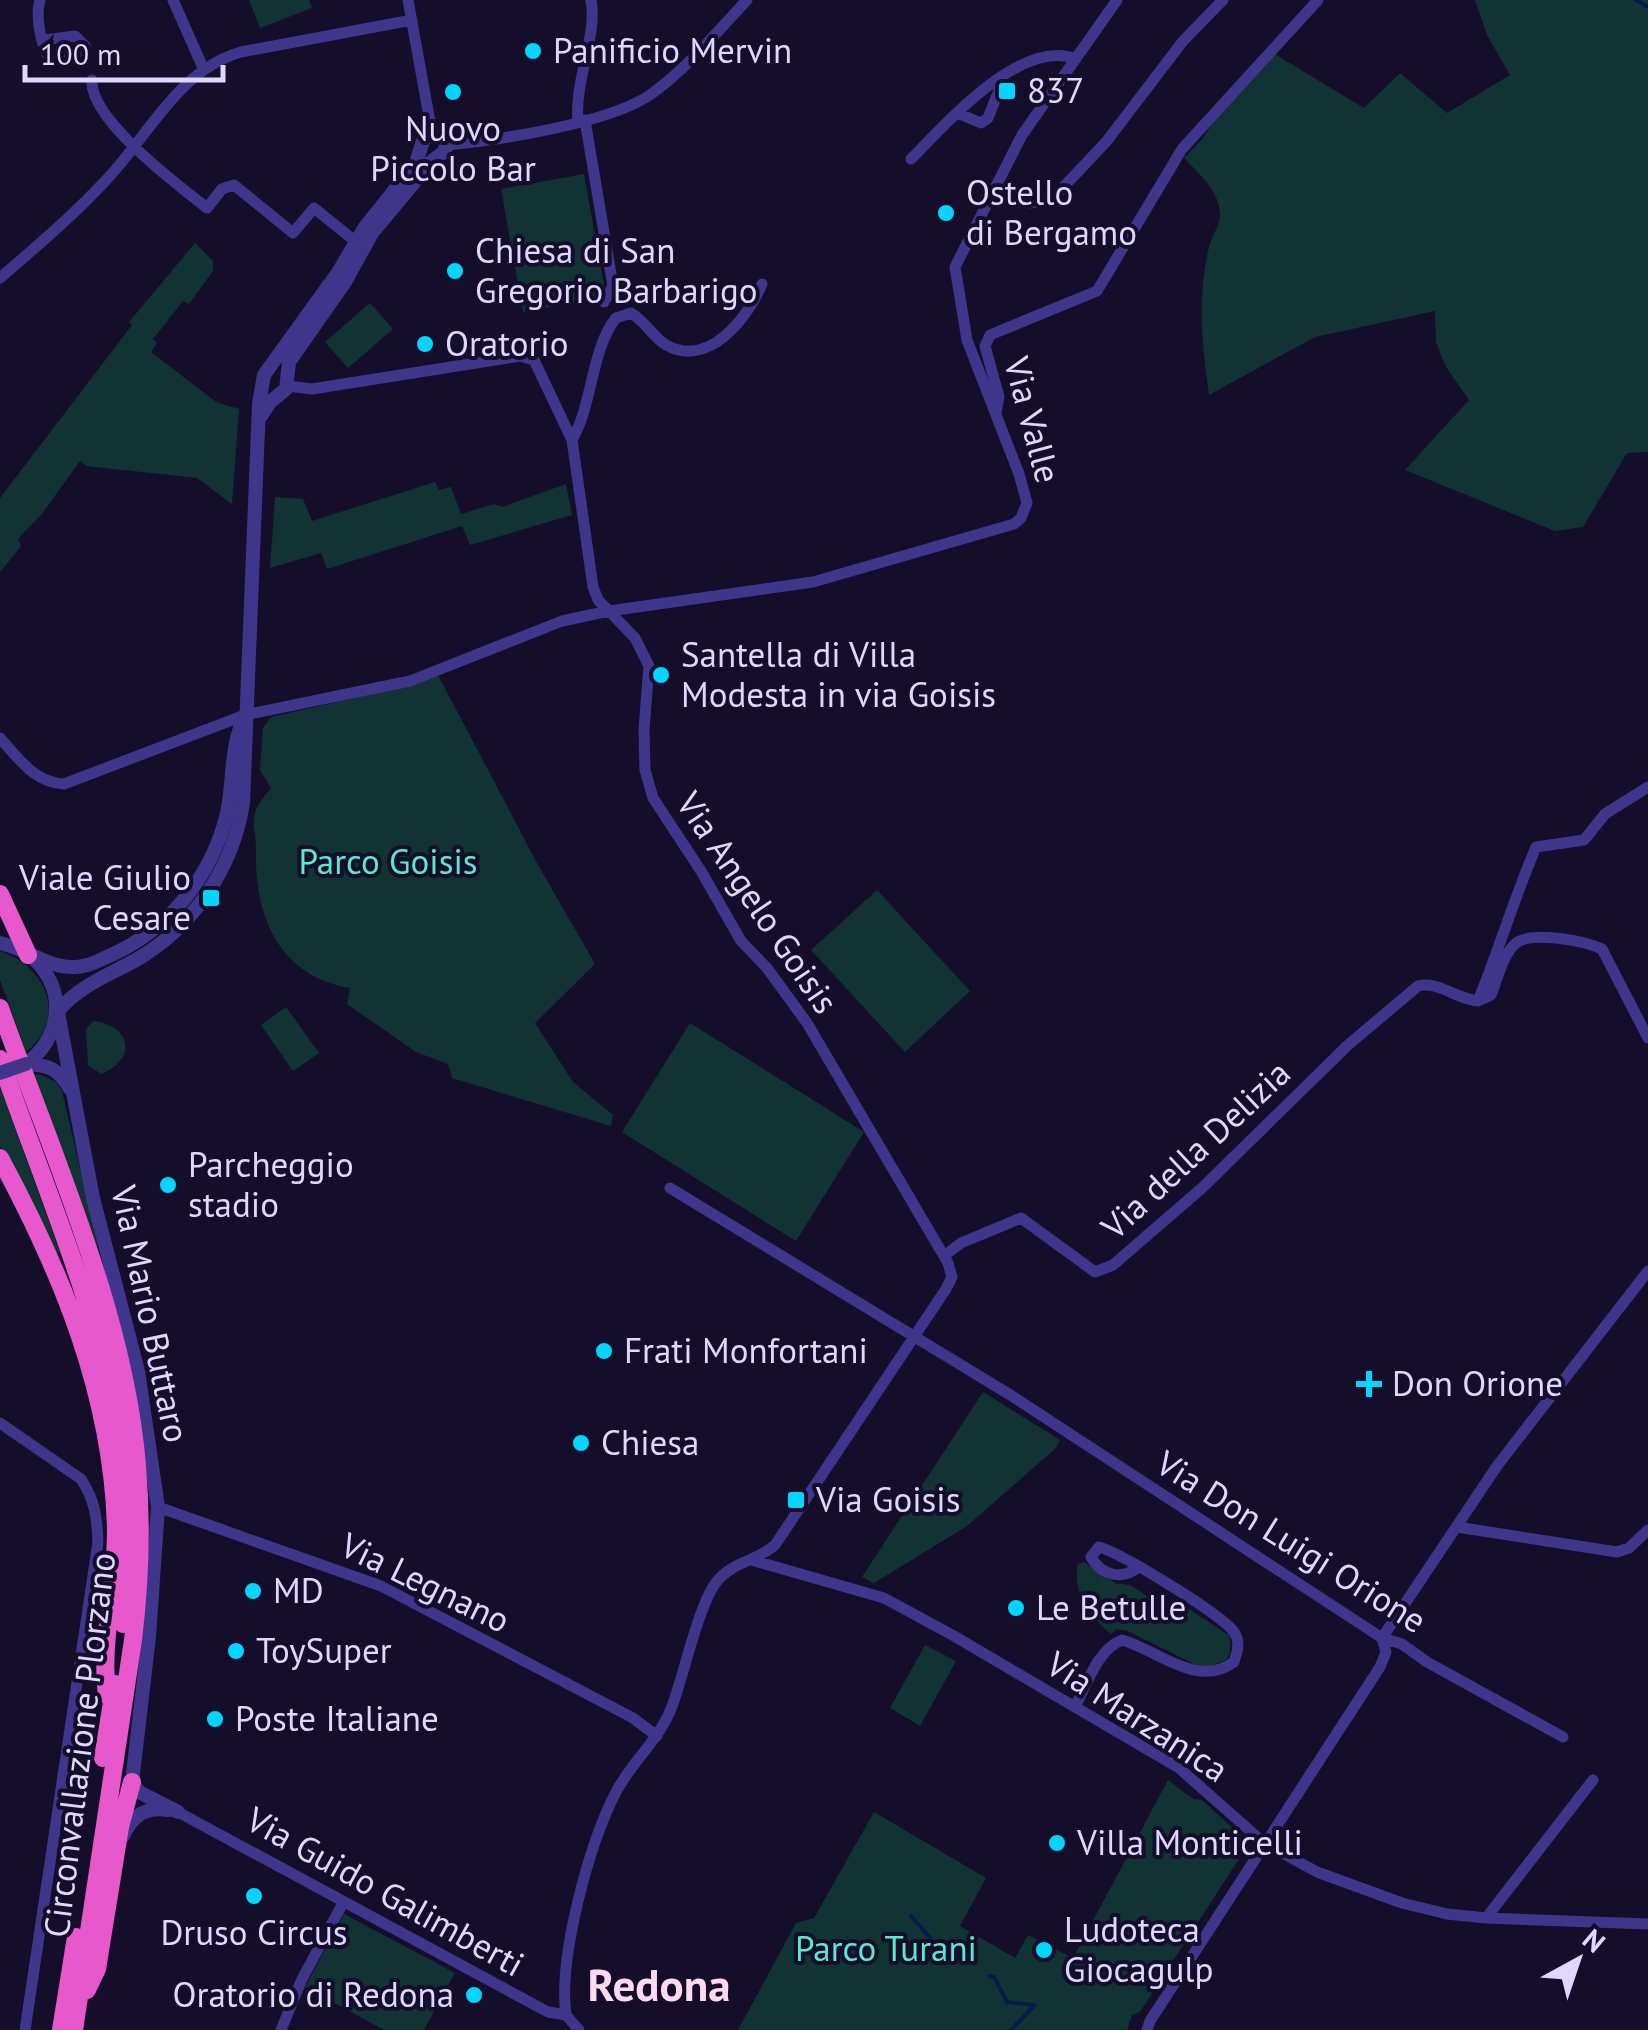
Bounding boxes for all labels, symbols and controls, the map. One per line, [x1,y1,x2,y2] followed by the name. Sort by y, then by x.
[25,20,222,82] scale bar
[553,27,792,73] place label: Panificio Mervin
[40,34,121,73] text: 100 m
[522,40,544,62] marker: Panificio Mervin
[1027,67,1084,113] place label: 837
[996,80,1018,102] marker: 837
[442,81,464,103] marker: Nuovo Piccolo Bar
[370,105,536,191] place label: Nuovo Piccolo Bar
[966,169,1137,255] place label: Ostello di Bergamo
[935,202,957,224] marker: Ostello di Bergamo
[475,227,757,313] place label: Chiesa di San Gregorio Barbarigo
[444,260,466,282] marker: Chiesa di San Gregorio Barbarigo
[445,320,568,366] place label: Oratorio
[414,333,436,355] marker: Oratorio
[994,351,1072,488] street label: Via Valle
[681,631,996,717] place label: Santella di Villa Modesta in via Goisis
[650,664,672,686] marker: Santella di Villa Modesta in via Goisis
[666,782,849,1022] street label: Via Angelo Goisis
[298,838,478,884] park label: Parco Goisis
[18,854,191,940] place label: Viale Giulio Cesare
[200,887,222,909] marker: Viale Giulio Cesare
[1090,1050,1300,1249] street label: Via della Delizia
[188,1141,354,1227] place label: Parcheggio stadio
[157,1174,179,1196] marker: Parcheggio stadio
[101,1180,201,1446] street label: Via Mario Buttaro
[624,1327,868,1373] place label: Frati Monfortani
[593,1340,615,1362] marker: Frati Monfortani
[1392,1360,1563,1406] place label: Don Orione
[1356,1371,1382,1397] marker: Don Orione
[601,1419,699,1465] place label: Chiesa
[570,1432,592,1454] marker: Chiesa
[1147,1439,1435,1643] street label: Via Don Luigi Orione
[815,1476,960,1522] place label: Via Goisis
[785,1489,807,1511] marker: Via Goisis
[332,1521,518,1643] street label: Via Legnano
[33,1550,125,1940] street label: Circonvallazione Plorzano
[273,1567,324,1613] place label: MD
[242,1580,264,1602] marker: MD
[1036,1584,1186,1630] place label: Le Betulle
[1005,1597,1027,1619] marker: Le Betulle
[256,1627,392,1673] place label: ToySuper
[225,1640,247,1662] marker: ToySuper
[1037,1640,1237,1792] street label: Via Marzanica
[235,1695,439,1741] place label: Poste Italiane
[204,1708,226,1730] marker: Poste Italiane
[238,1795,532,1986] street label: Via Guido Galimberti
[1076,1819,1303,1865] place label: Villa Monticelli
[1046,1832,1068,1854] marker: Villa Monticelli
[243,1885,265,1907] marker: Druso Circus
[1064,1906,1214,1992] place label: Ludoteca Giocagulp
[160,1909,348,1955] place label: Druso Circus
[1528,1910,1628,2010] north arrow
[1575,1920,1613,1961] text: N
[795,1925,977,1971] park label: Parco Turani
[1033,1939,1055,1961] marker: Ludoteca Giocagulp
[587,1955,731,2013] district label: Redona
[173,1971,454,2017] place label: Oratorio di Redona
[463,1984,485,2006] marker: Oratorio di Redona

